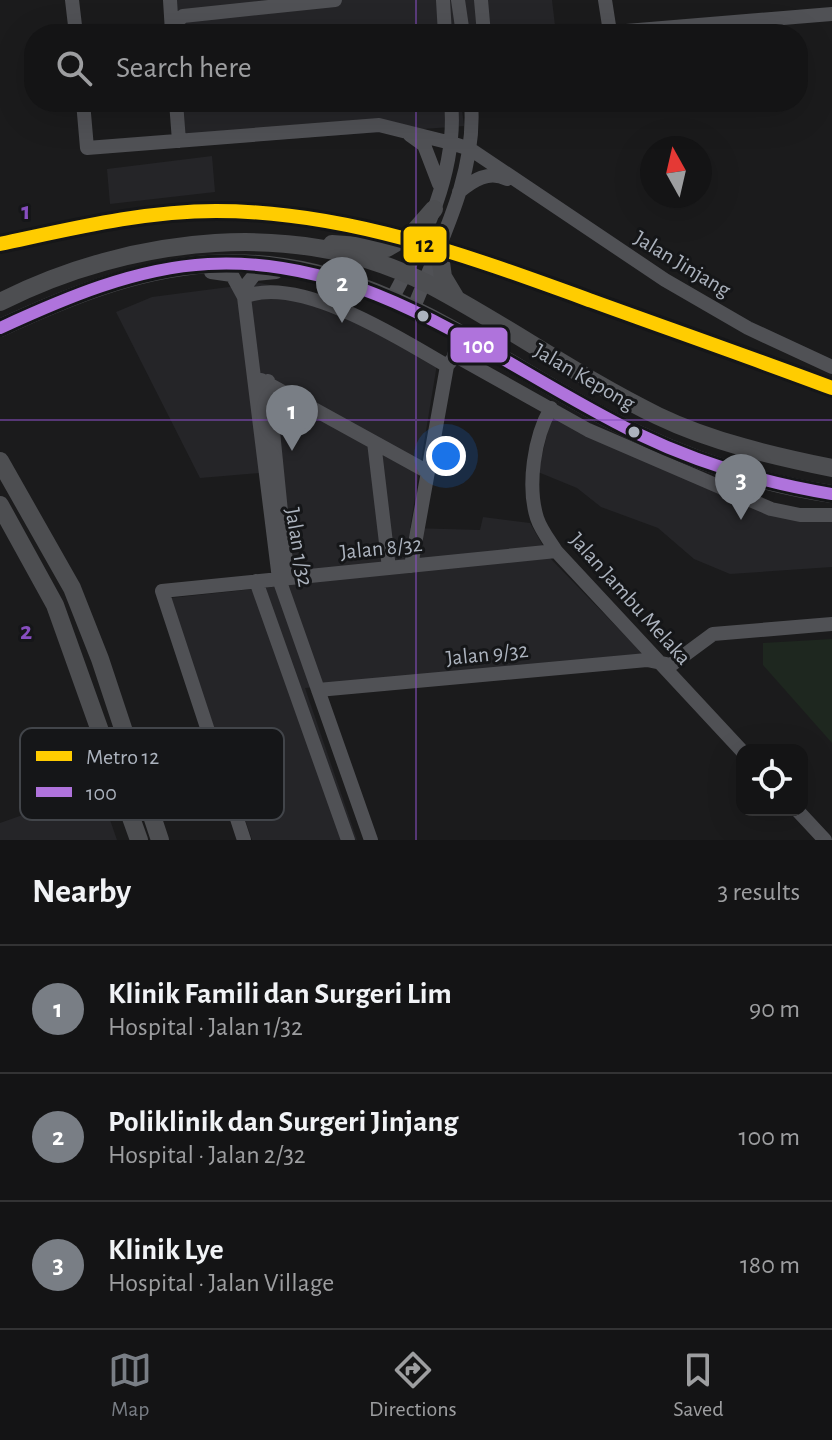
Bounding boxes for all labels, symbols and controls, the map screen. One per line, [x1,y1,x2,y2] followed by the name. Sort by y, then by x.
[24,24,808,112] search box
[52,46,96,90] icon: search
[116,53,252,83] text: Search here
[640,136,712,208] north arrow
[21,198,31,224] text: 1
[402,225,448,264] line badge: 12
[630,227,735,301] street label: Jalan Jinjang
[416,234,434,256] text: 12
[316,257,368,323] pin: 2
[415,308,431,324] unlabelled marker
[449,326,509,364] line badge: 100
[464,335,494,357] text: 100
[530,339,639,415] street label: Jalan Kepong
[266,385,318,451] pin: 1
[626,424,642,440] unlabelled marker
[426,436,466,476] your location
[715,454,767,520] pin: 3
[281,506,317,588] street label: Jalan 1/32
[565,528,695,669] street label: Jalan Jambu Melaka
[339,533,423,563] street label: Jalan 8/32
[20,618,32,644] text: 2
[445,639,529,669] street label: Jalan 9/32
[20,728,284,820] legend
[736,744,808,816] map controls
[736,744,808,816] button: locate
[86,746,159,768] text: Metro 12
[86,782,117,804] text: 100
[32,875,131,909] text: Nearby
[717,879,800,905] text: 3 results
[108,979,452,1009] text: Klinik Famili dan Surgeri Lim
[53,996,63,1022] text: 1
[749,996,800,1022] text: 90 m
[108,1014,303,1040] text: Hospital · Jalan 1/32
[108,1107,458,1137] text: Poliklinik dan Surgeri Jinjang
[52,1124,64,1150] text: 2
[739,1124,800,1150] text: 100 m
[108,1142,306,1168] text: Hospital · Jalan 2/32
[108,1235,224,1265] text: Klinik Lye
[52,1252,64,1278] text: 3
[740,1252,800,1278] text: 180 m
[108,1270,334,1296] text: Hospital · Jalan Village
[108,1348,152,1422] tab: Map
[369,1348,457,1422] tab: Directions
[673,1348,724,1422] tab: Saved

